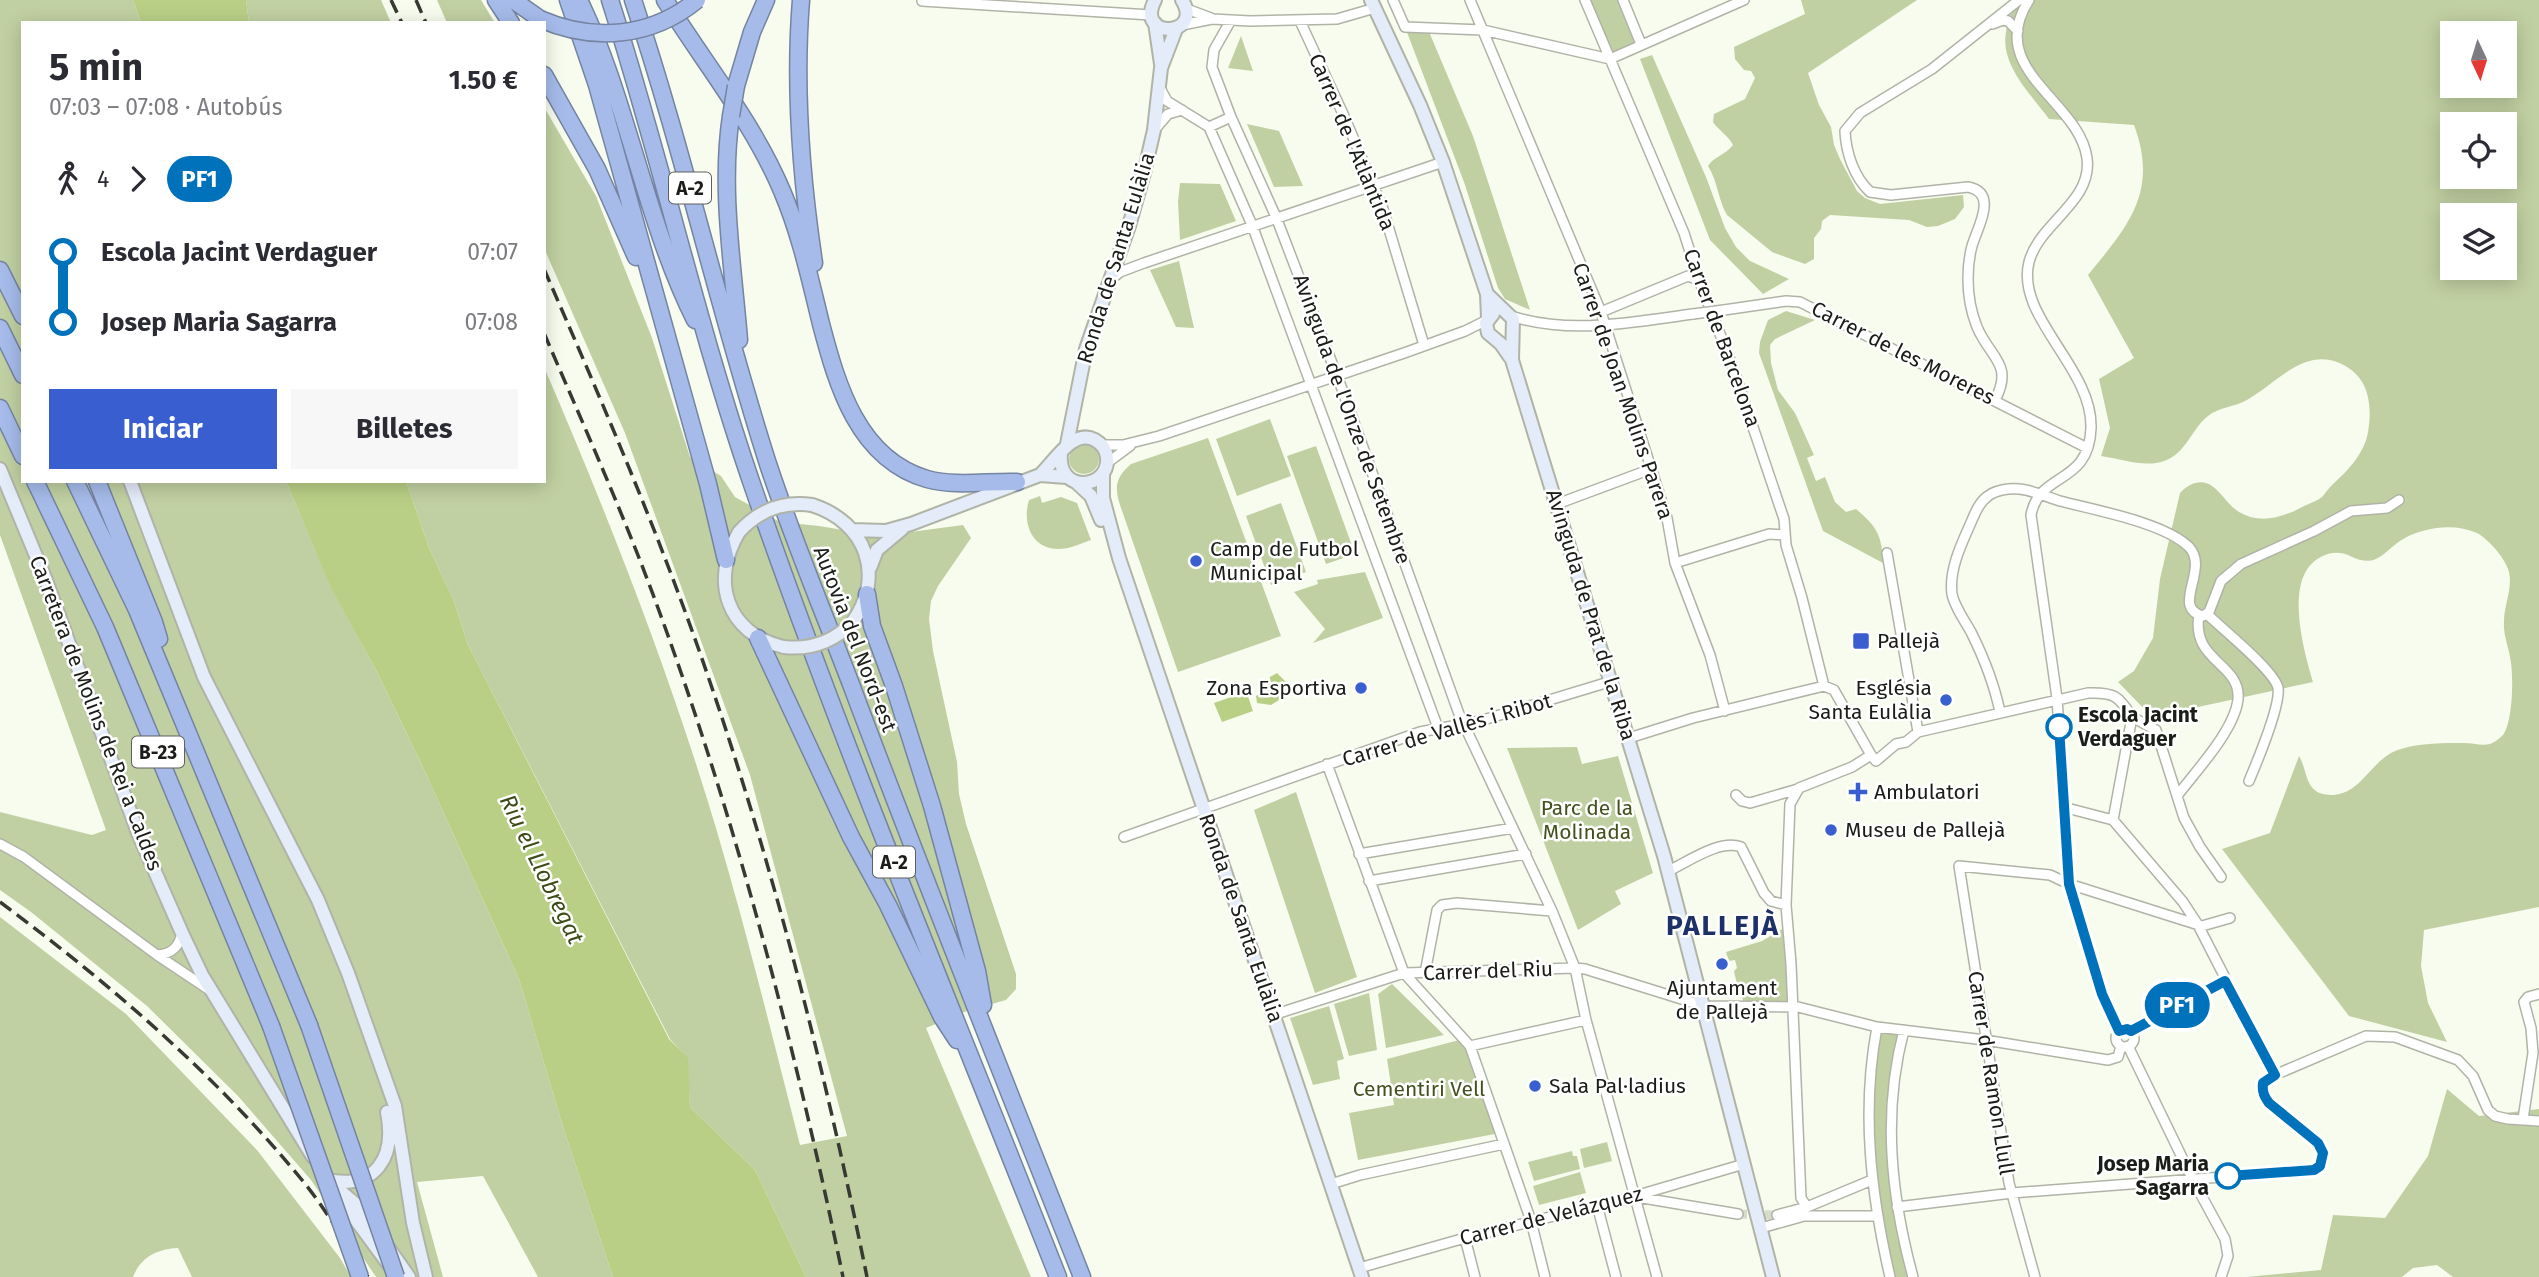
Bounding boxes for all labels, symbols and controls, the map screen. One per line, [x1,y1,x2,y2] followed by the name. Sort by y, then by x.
[2440,21,2516,98] north arrow
[2440,21,2517,280] map controls
[49,44,143,90] text: 5 min
[1303,50,1401,234] street label: Carrer de l'Atlàntida
[449,65,518,96] text: 1.50 €
[49,93,282,121] text: 07:03 – 07:08 · Autobús
[2440,112,2517,189] button: locate
[1071,149,1161,367] street label: Ronda de Santa Eulàlia
[49,160,87,198] icon: walk
[119,160,157,198] icon: forward
[97,165,109,193] text: 4
[181,165,218,193] text: PF1
[669,172,711,204] road number: A-2
[2440,203,2517,280] button: layers
[101,237,377,268] text: Escola Jacint Verdaguer
[467,238,518,266] text: 07:07
[1678,245,1766,431] street label: Carrer de Barcelona
[1567,259,1679,523] street label: Carrer de Joan Molins Parera
[1287,271,1417,567] street label: Avinguda de l'Onze de Setembre
[1807,295,1999,411] street label: Carrer de les Moreres
[101,307,337,338] text: Josep Maria Sagarra
[464,308,518,336] text: 07:08
[49,389,277,469] button: Iniciar
[291,389,518,469] button: Billetes
[1540,486,1642,744] street label: Avinguda de Prat de la Riba
[1210,536,1359,586] place label: Camp de Futbol Municipal
[808,543,903,736] street label: Autovia del Nord-est
[24,552,168,874] street label: Carretera de Molins de Rei a Caldes
[1188,553,1204,569] marker: Camp de Futbol Municipal
[1877,628,1940,654] place label: Pallejà
[1851,631,1871,651] marker: Pallejà
[1206,675,1347,701] place label: Zona Esportiva
[1808,675,1932,725] place label: Església Santa Eulàlia
[1353,680,1369,696] marker: Zona Esportiva
[1339,688,1555,772] street label: Carrer de Vallès i Ribot
[1938,692,1954,708] marker: Església Santa Eulàlia
[2077,702,2199,752] place label: Escola Jacint Verdaguer
[2046,714,2072,740] marker: Escola Jacint Verdaguer
[132,736,184,768] road number: B-23
[1874,779,1980,805] place label: Ambulatori
[1848,782,1868,802] marker: Ambulatori
[494,790,591,949] water label: Riu el Llobregat
[1541,795,1633,845] park label: Parc de la Molinada
[1193,810,1289,1026] street label: Ronda de Santa Eulàlia
[1845,817,2005,843] place label: Museu de Pallejà
[1823,822,1839,838] marker: Museu de Pallejà
[873,846,915,877] road number: A-2
[1666,908,1780,942] district label: PALLEJÀ
[1422,956,1554,986] street label: Carrer del Riu
[1714,956,1730,972] marker: Ajuntament de Pallejà
[1962,969,2020,1177] street label: Carrer de Ramon Llull
[1667,975,1778,1025] place label: Ajuntament de Pallejà
[2137,982,2217,1028] line badge: PF1
[2159,991,2195,1019] text: PF1
[1549,1073,1686,1099] place label: Sala Pal·ladius
[1353,1076,1485,1102] park label: Cementiri Vell
[1527,1078,1543,1094] marker: Sala Pal·ladius
[2096,1151,2209,1201] place label: Josep Maria Sagarra
[2215,1163,2241,1189] marker: Josep Maria Sagarra
[1457,1181,1645,1251] street label: Carrer de Velázquez

